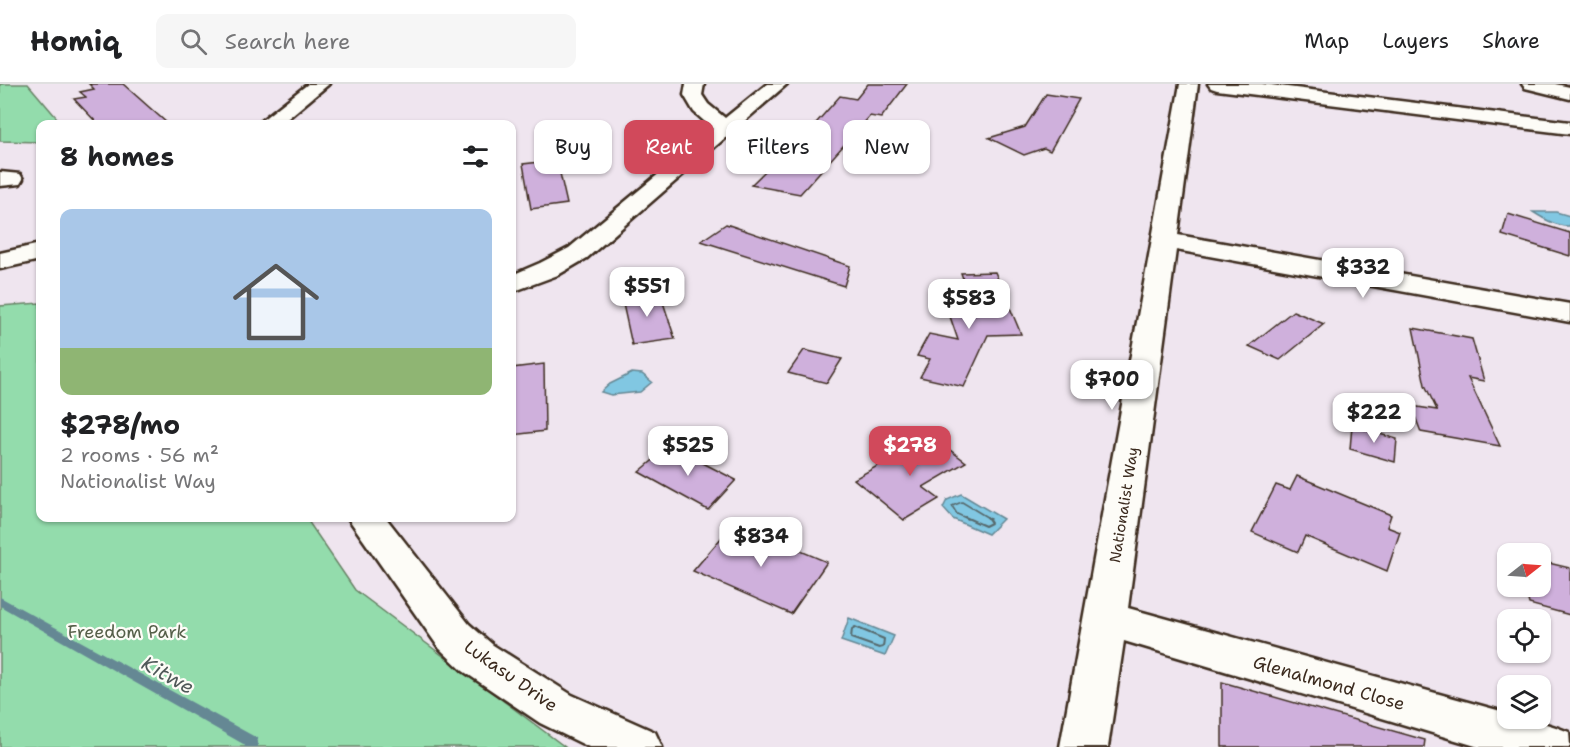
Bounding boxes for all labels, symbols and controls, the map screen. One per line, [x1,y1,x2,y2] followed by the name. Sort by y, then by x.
[156,14,576,68] search box
[30,22,120,60] text: Homiq
[177,25,210,58] icon: search
[225,27,351,56] text: Search here
[1304,27,1349,55] text: Map
[1382,27,1449,55] text: Layers
[1482,27,1540,55] text: Share
[534,120,612,174] chip: Buy
[624,120,714,174] chip: Rent
[726,120,831,174] chip: Filters
[843,120,930,174] chip: New
[60,139,174,174] text: 8 homes
[459,140,492,173] icon: filters
[222,248,330,356] icon: home
[1327,248,1399,299] pin: $332
[1336,254,1390,280] text: $332
[611,267,683,318] pin: $551
[624,273,671,299] text: $551
[933,279,1005,330] pin: $583
[942,285,996,311] text: $583
[1076,360,1148,411] pin: $700
[1084,366,1140,392] text: $700
[1338,393,1410,444] pin: $222
[1347,399,1401,425] text: $222
[60,407,180,442] text: $278/mo
[652,426,724,477] pin: $525
[874,426,946,477] pin: $278
[662,432,714,458] text: $525
[883,432,937,458] text: $278
[60,442,219,468] text: 2 rooms · 56 m²
[1105,446,1143,564] street label: Nationalist Way
[60,468,216,494] text: Nationalist Way
[725,517,797,568] pin: $834
[733,523,789,549] text: $834
[1497,543,1551,597] north arrow
[1497,543,1551,729] map controls
[1497,609,1551,663] button: locate
[67,620,187,644] park label: Freedom Park
[459,635,563,717] street label: Lukasu Drive
[137,650,199,700] water label: Kitwe
[1250,650,1408,716] street label: Glenalmond Close
[1497,675,1551,729] button: layers

